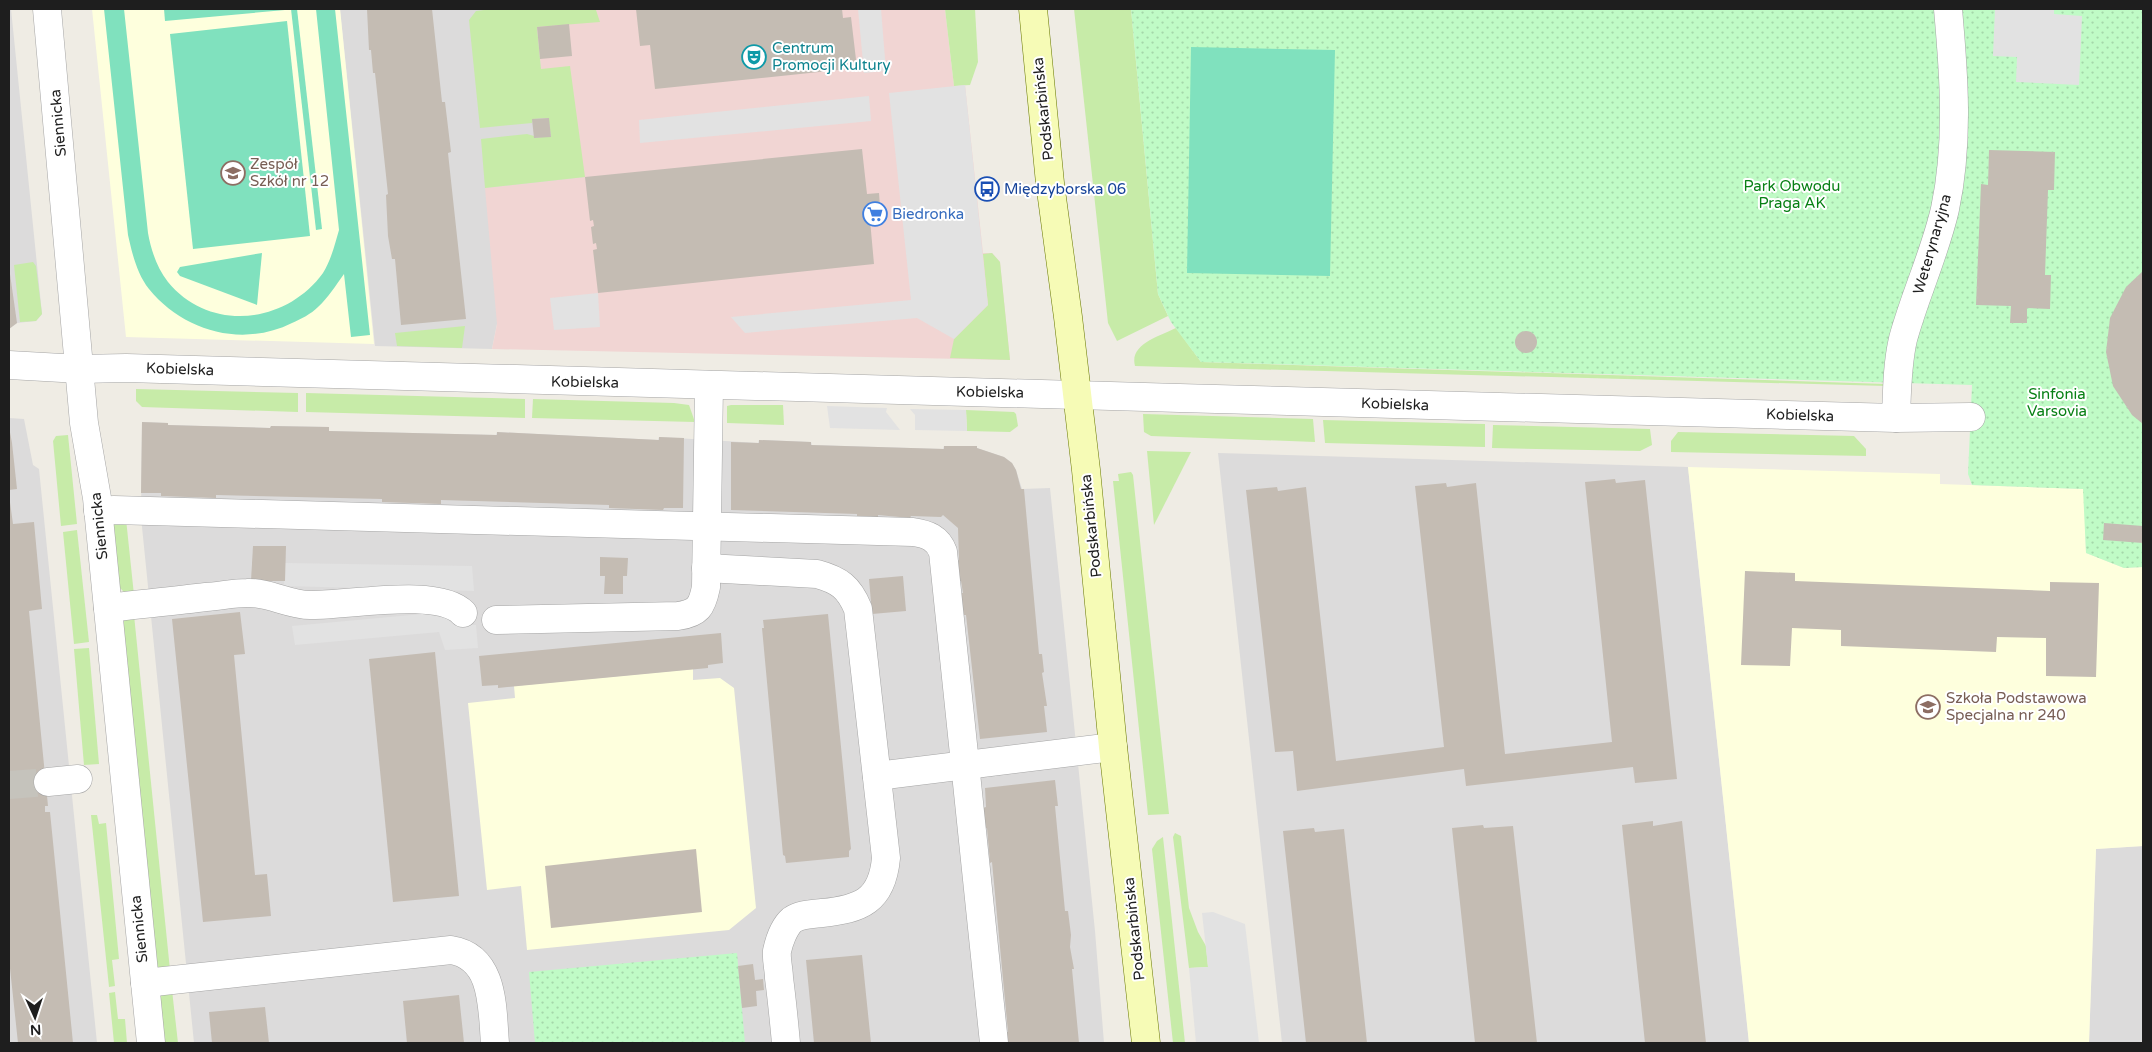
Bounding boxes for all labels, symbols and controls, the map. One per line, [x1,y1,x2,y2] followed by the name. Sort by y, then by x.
[772,39,891,74] place label: Centrum Promocji Kultury
[741,44,767,70] theatre icon: Centrum Promocji Kultury
[1029,56,1057,162] street label: Podskarbińska
[46,88,70,158] street label: Siennicka
[250,155,329,190] place label: Zespół Szkół nr 12
[220,160,246,186] school or university icon: Zespół Szkół nr 12
[974,176,1000,202] bus stop icon: Międzyborska 06
[1744,177,1840,212] park label: Park Obwodu Praga AK
[1004,180,1126,198] place label: Międzyborska 06
[1909,192,1955,296] street label: Weterynaryjna
[862,201,888,227] supermarket icon: Biedronka
[892,205,964,223] place label: Biedronka
[146,359,214,379] street label: Kobielska
[551,372,619,392] street label: Kobielska
[956,382,1024,402] street label: Kobielska
[2027,385,2087,420] park label: Sinfonia Varsovia
[1361,394,1429,414] street label: Kobielska
[1766,405,1834,425] street label: Kobielska
[1077,473,1105,579] street label: Podskarbińska
[87,491,111,561] street label: Siennicka
[1946,689,2087,724] place label: Szkoła Podstawowa Specjalna nr 240
[1915,694,1941,720] school or university icon: Szkoła Podstawowa Specjalna nr 240
[1120,876,1148,982] street label: Podskarbińska
[127,894,151,964] street label: Siennicka
[10,992,60,1042] north arrow
[30,1021,42,1038] text: N

